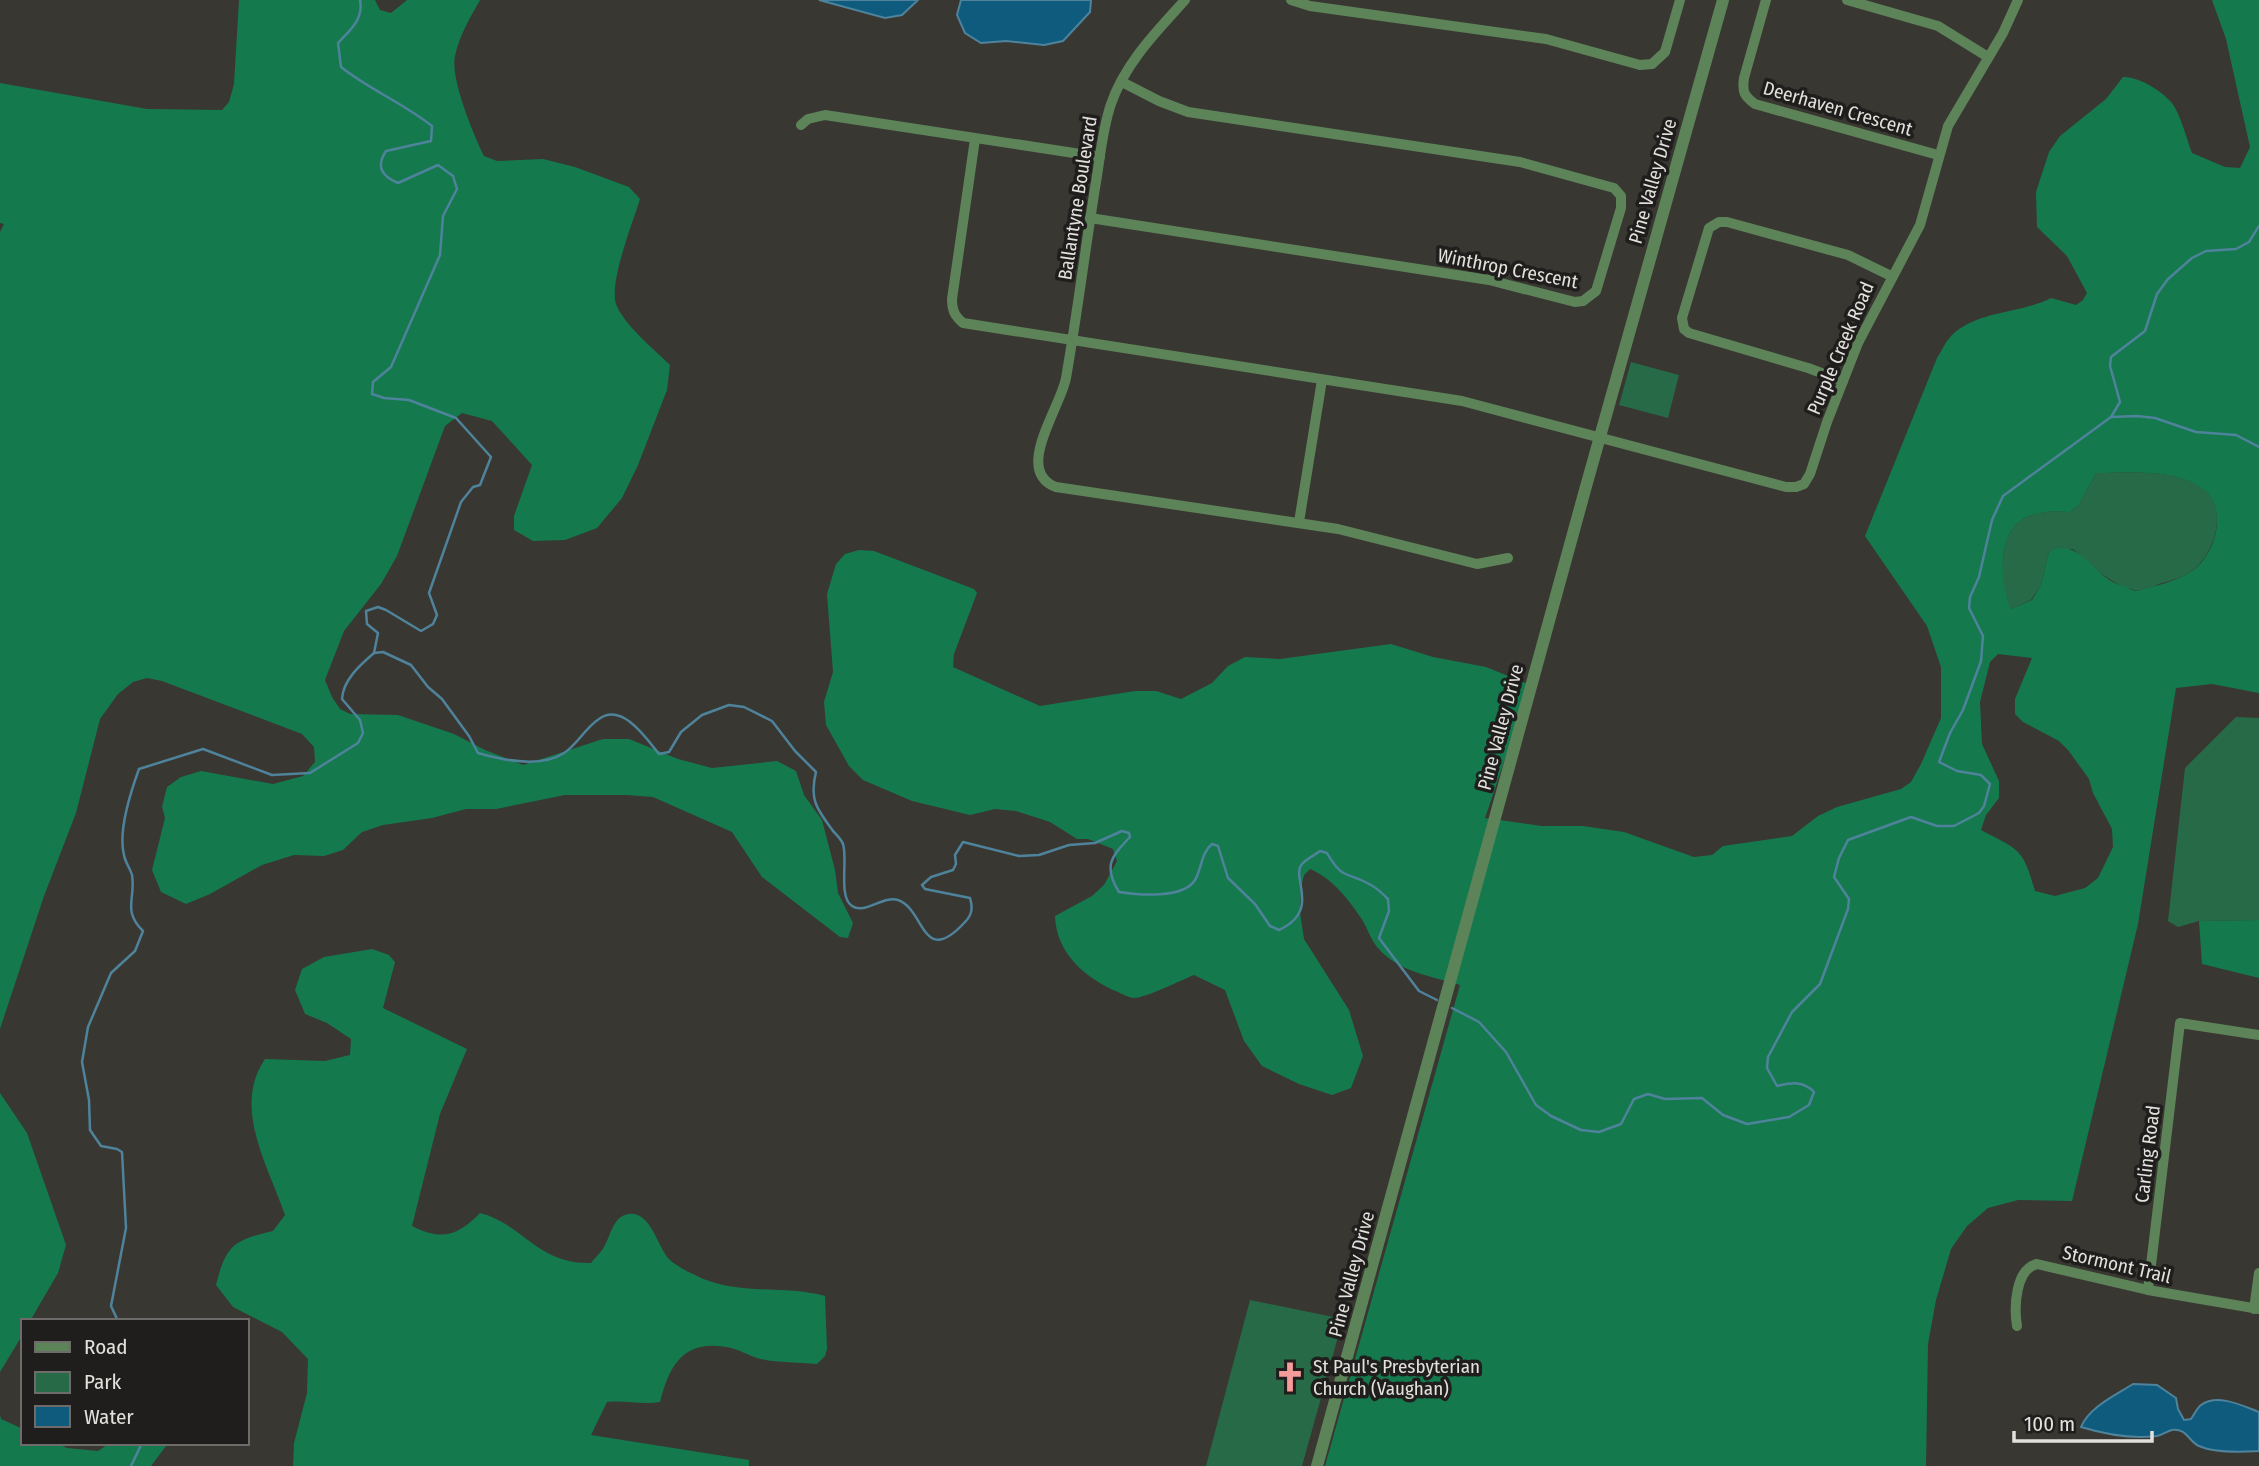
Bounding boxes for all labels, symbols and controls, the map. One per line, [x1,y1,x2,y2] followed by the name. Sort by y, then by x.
[1761,76,1916,141] street label: Deerhaven Crescent
[1053,114,1102,282] street label: Ballantyne Boulevard
[1624,116,1681,246] street label: Pine Valley Drive
[1436,244,1581,294] street label: Winthrop Crescent
[1802,278,1879,418] street label: Purple Creek Road
[1473,662,1528,792] street label: Pine Valley Drive
[2130,1104,2165,1204] street label: Carling Road
[1324,1209,1379,1339] street label: Pine Valley Drive
[2060,1241,2173,1288] street label: Stormont Trail
[21,1319,248,1445] legend
[84,1334,128,1360] text: Road
[1313,1355,1480,1400] place label: St Paul's Presbyterian Church (Vaughan)
[1273,1360,1307,1394] church icon: St Paul's Presbyterian Church (Vaughan)
[84,1369,122,1395] text: Park
[2014,1400,2152,1444] scale bar
[84,1404,134,1430] text: Water
[2024,1411,2075,1437] text: 100 m

